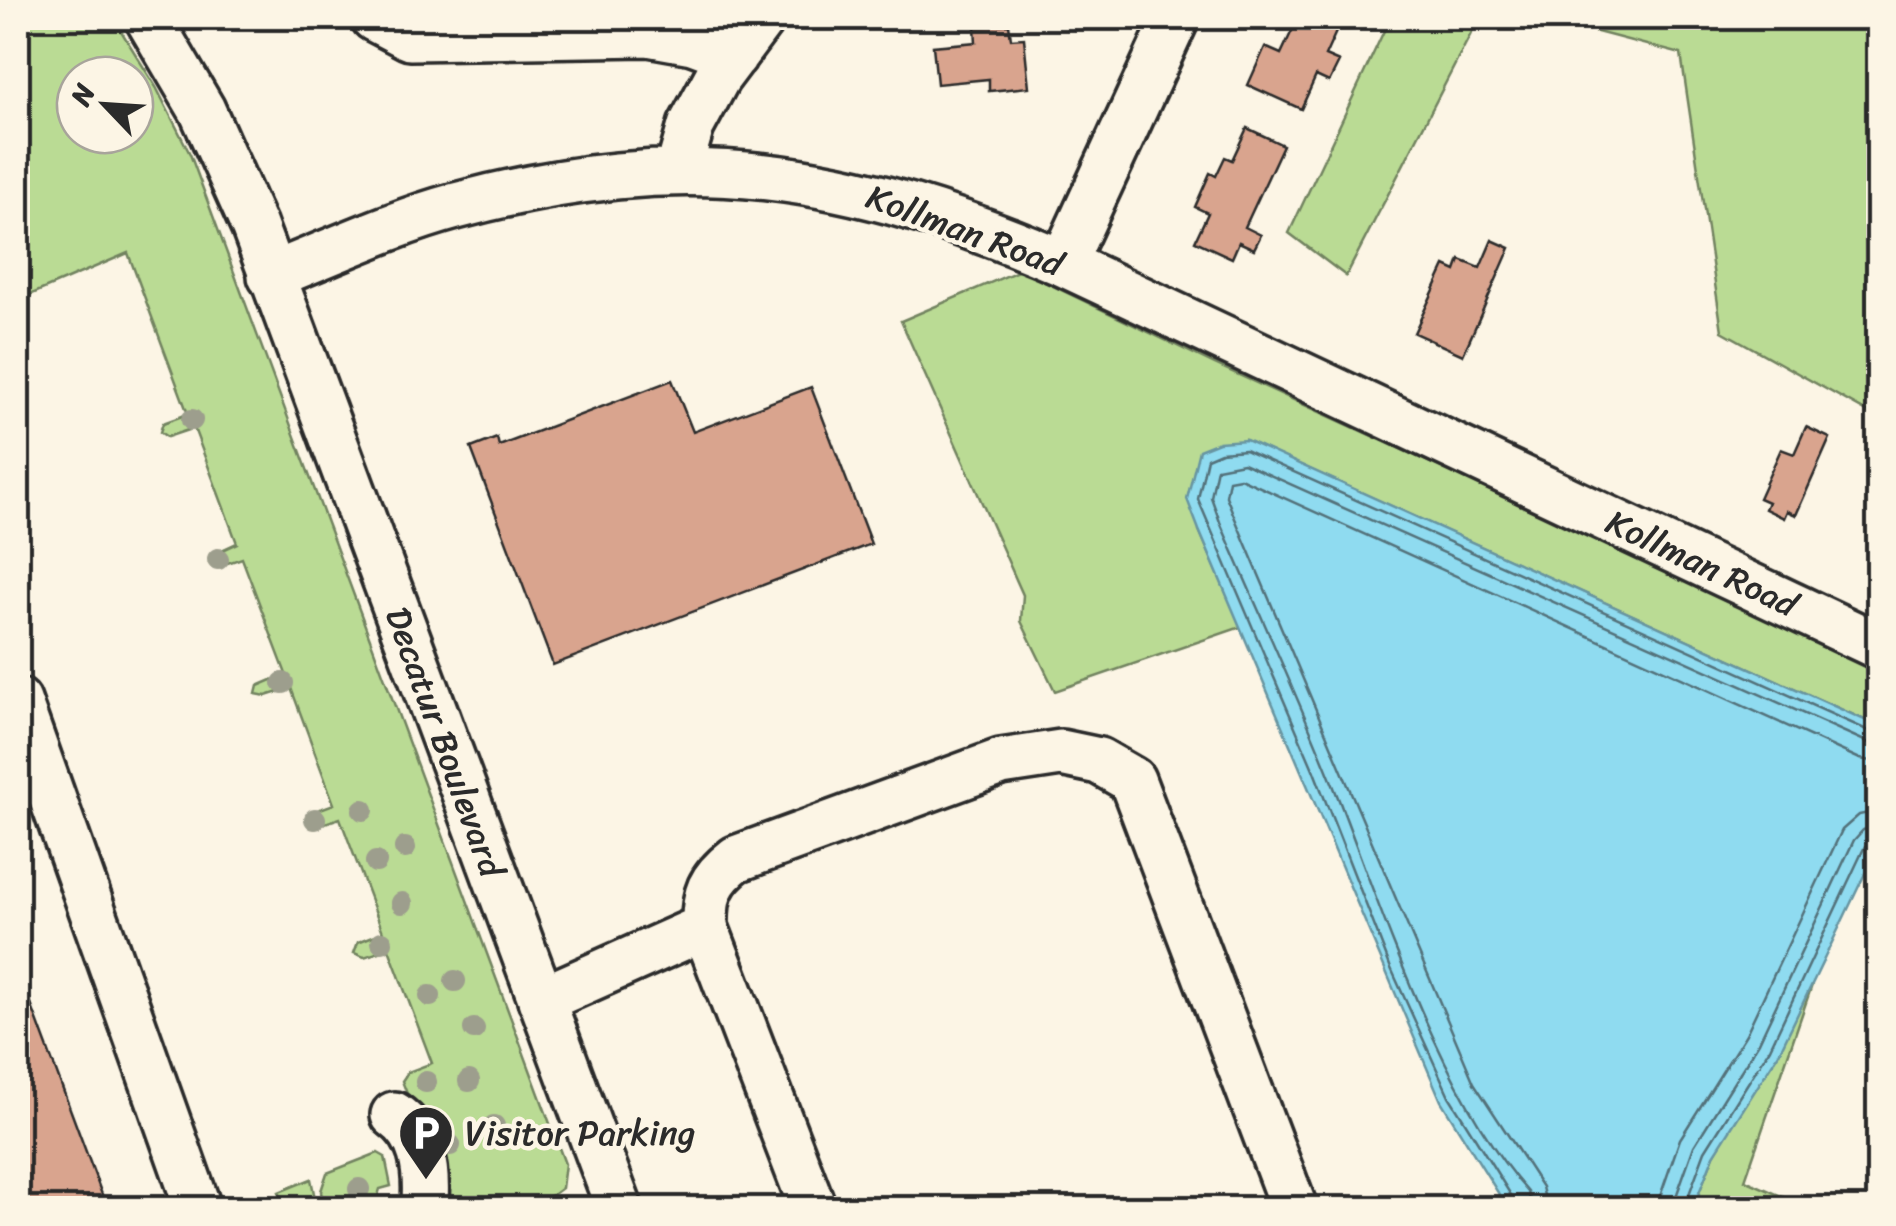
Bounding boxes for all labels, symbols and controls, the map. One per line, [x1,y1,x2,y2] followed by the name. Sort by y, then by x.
[55,55,155,155] north arrow
[56,75,109,115] text: N
[858,166,1075,295] street label: Kollman Road
[1596,491,1811,636] street label: Kollman Road
[367,598,523,888] street label: Decatur Boulevard
[465,1102,695,1164] place label: Visitor Parking
[396,1103,456,1182] parking icon: Visitor Parking

